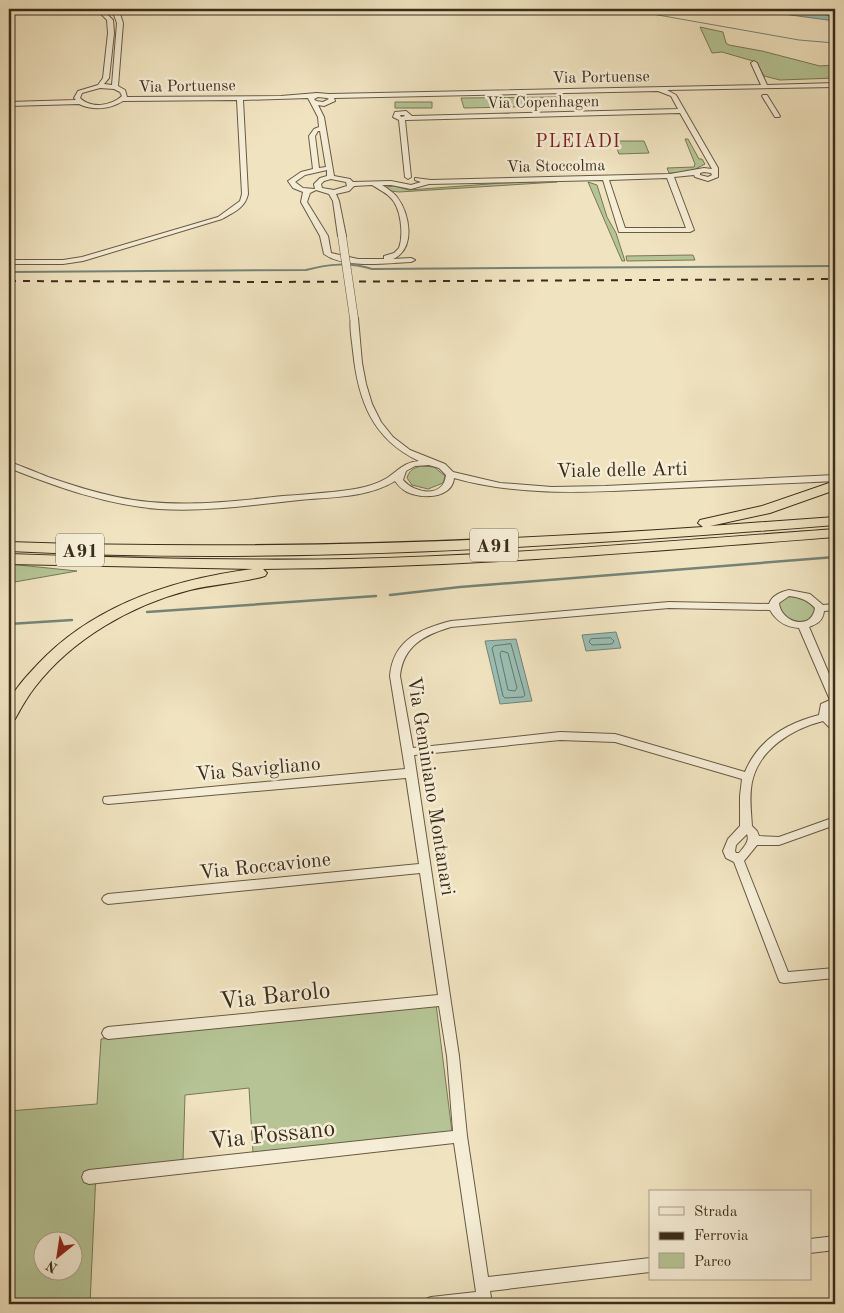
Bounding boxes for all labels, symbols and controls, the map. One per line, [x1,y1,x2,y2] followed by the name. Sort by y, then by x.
[552,69,650,87] street label: Via Portuense
[138,78,236,96] street label: Via Portuense
[487,94,600,112] street label: Via Copenhagen
[535,133,621,151] district label: PLEIADI
[507,158,606,176] street label: Via Stoccolma
[556,460,688,482] street label: Viale delle Arti
[470,528,518,562] road number: A91
[56,534,104,566] road number: A91
[403,675,457,897] street label: Via Geminiano Montanari
[195,755,321,785] street label: Via Savigliano
[198,850,332,884] street label: Via Roccavione
[219,979,332,1015] street label: Via Barolo
[208,1117,336,1155] street label: Via Fossano
[649,1190,812,1280] legend
[694,1205,738,1220] text: Strada
[694,1229,749,1244] text: Ferrovia
[32,1230,82,1280] north arrow
[694,1255,731,1270] text: Parco
[44,1258,60,1275] text: N

